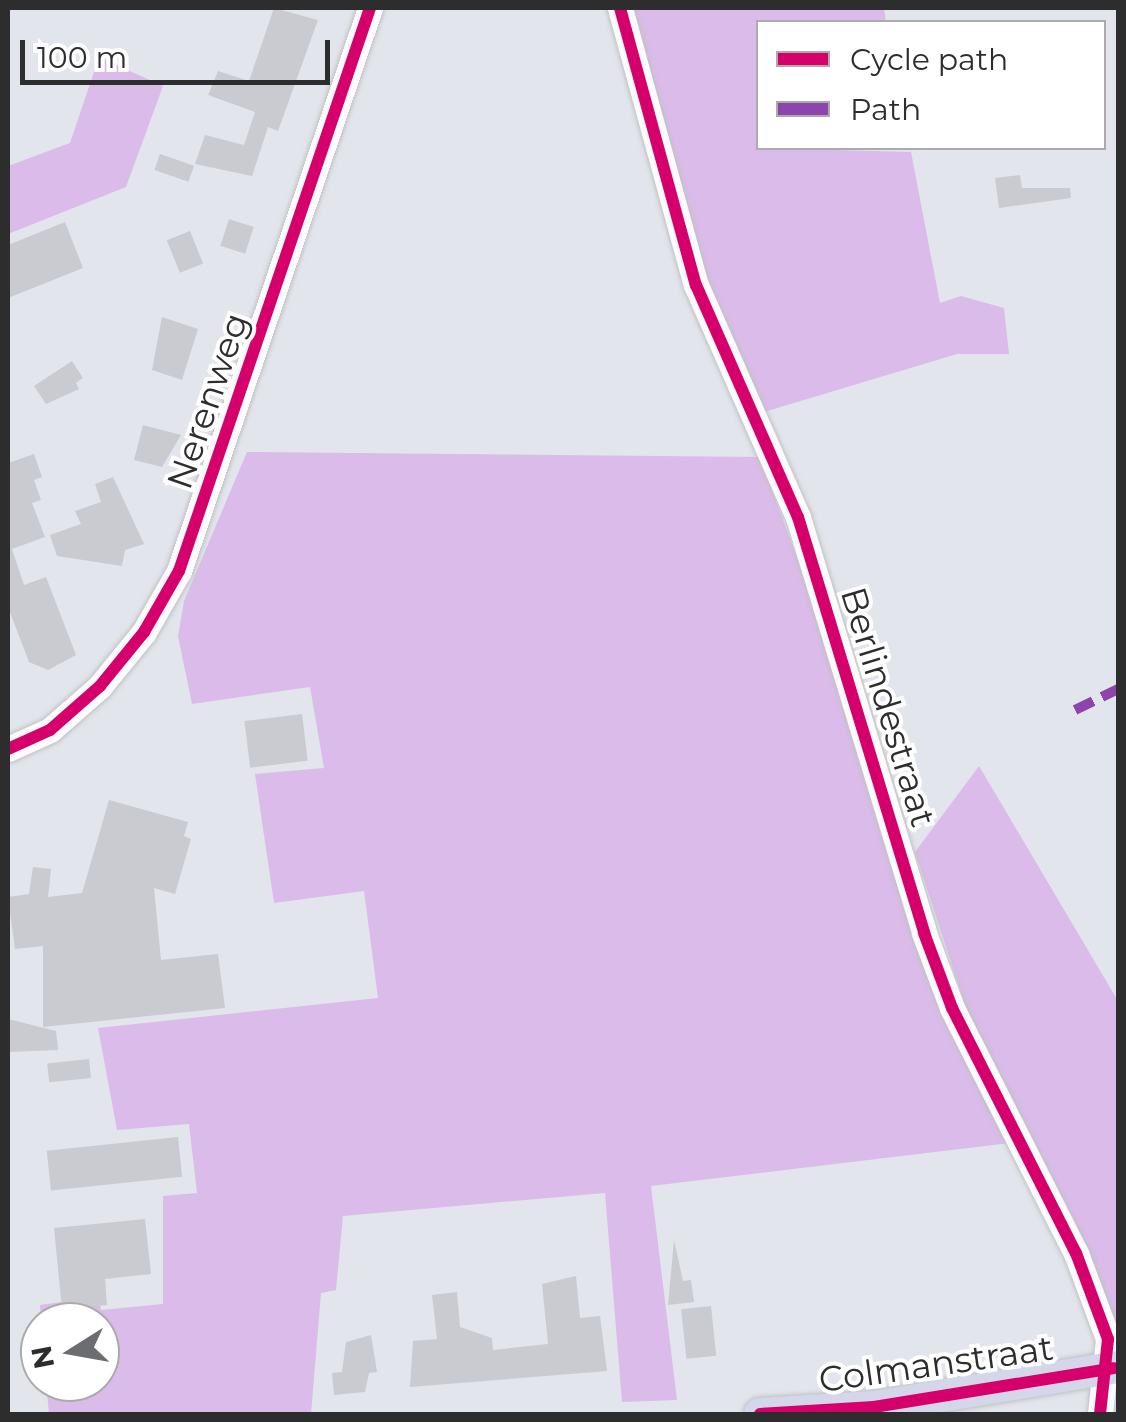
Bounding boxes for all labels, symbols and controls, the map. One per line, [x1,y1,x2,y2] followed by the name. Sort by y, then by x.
[25,20,335,82] scale bar
[756,20,1106,150] legend
[37,39,127,76] text: 100 m
[850,41,1008,78] text: Cycle path
[850,91,921,128] text: Path
[158,308,258,494] street label: Nerenweg
[832,582,944,832] street label: Berlindestraat
[20,1302,120,1402] north arrow
[816,1327,1056,1401] street label: Colmanstraat
[24,1343,61,1372] text: N

